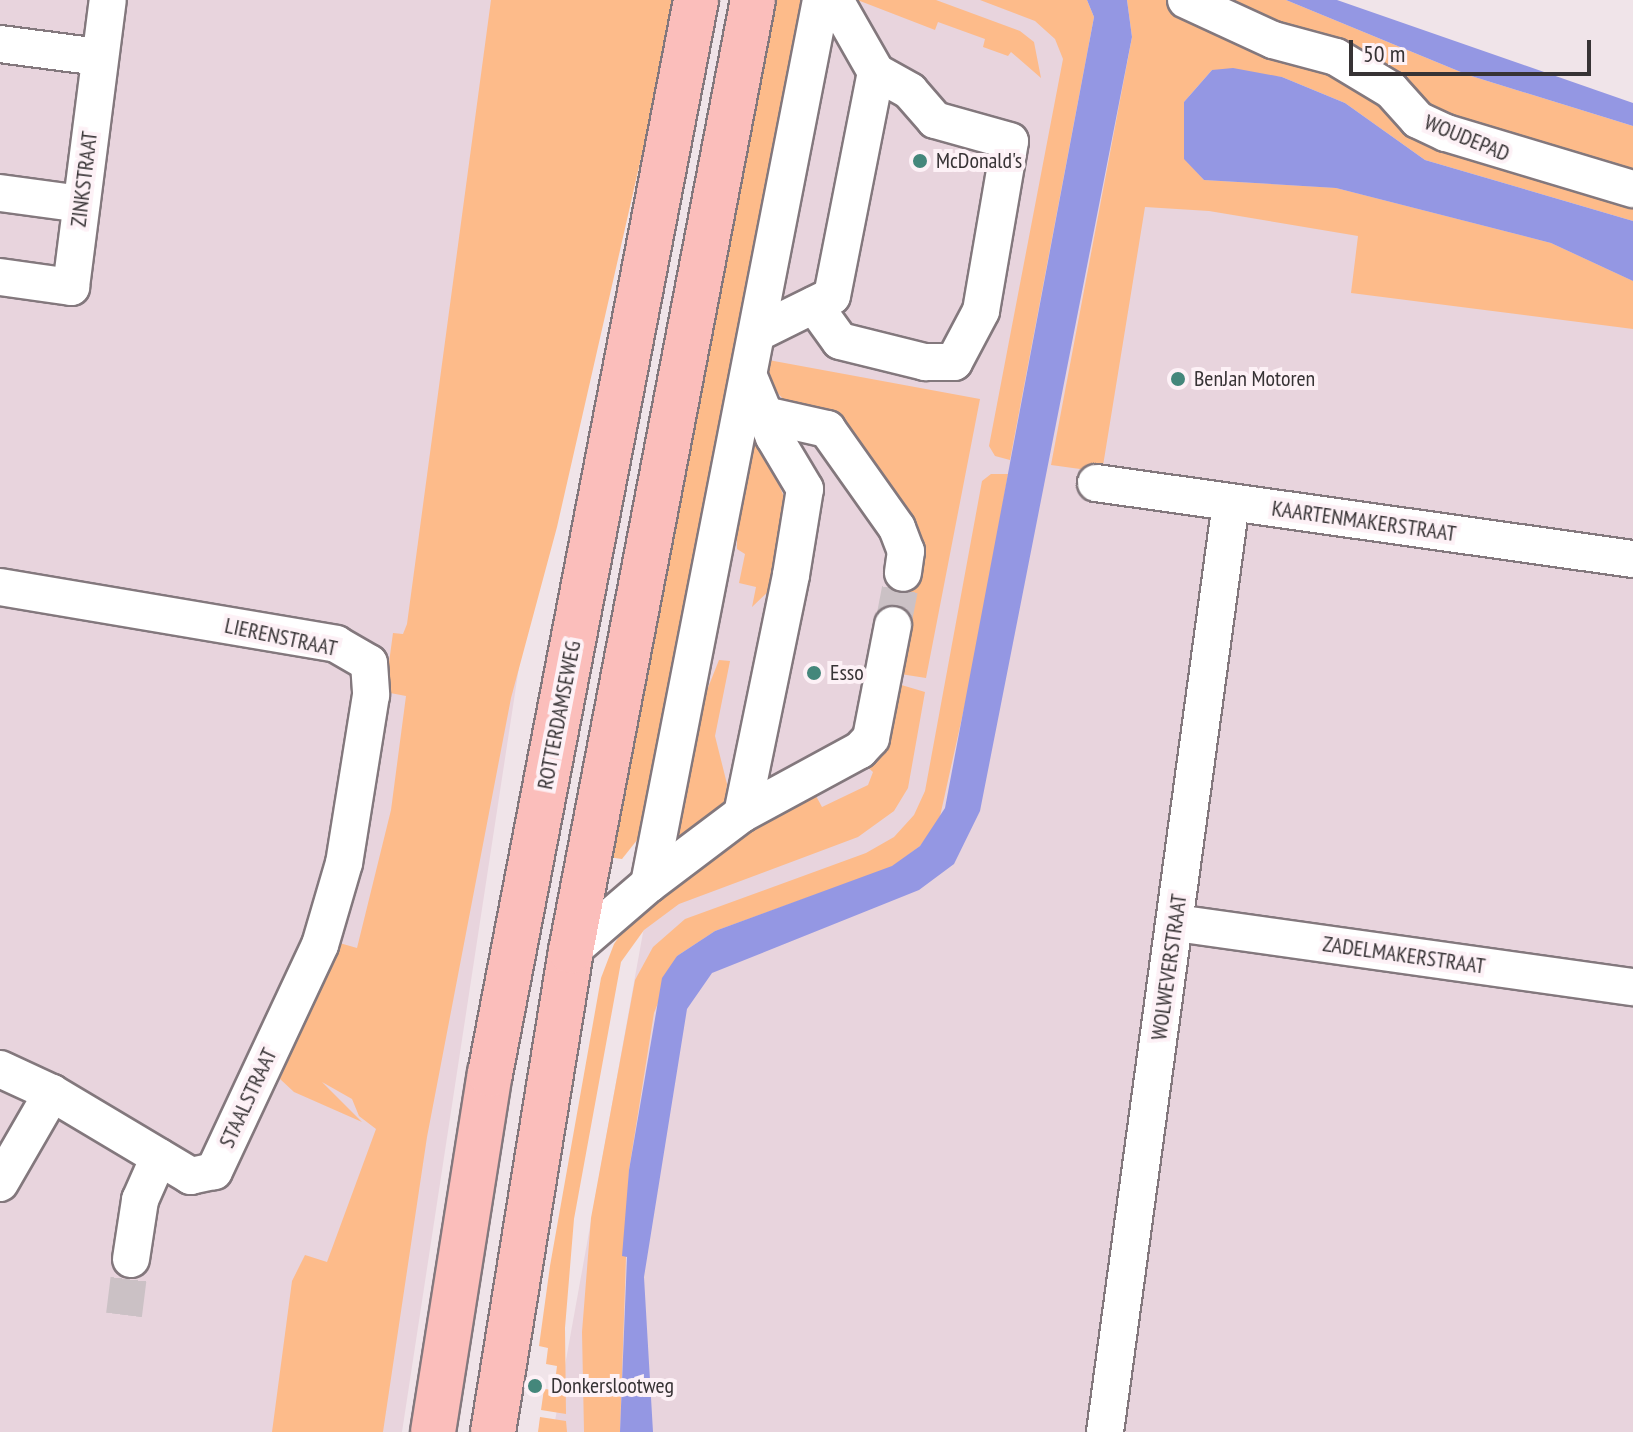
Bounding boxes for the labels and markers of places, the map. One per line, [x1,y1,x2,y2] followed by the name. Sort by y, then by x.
[936,148,1022,174] place label: McDonald's
[911,152,929,170] marker: McDonald's
[1194,366,1315,392] place label: BenJan Motoren
[1169,370,1187,388] marker: BenJan Motoren
[830,660,864,686] place label: Esso
[805,664,823,682] marker: Esso
[551,1373,674,1399] place label: Donkerslootweg
[526,1377,544,1395] marker: Donkerslootweg

